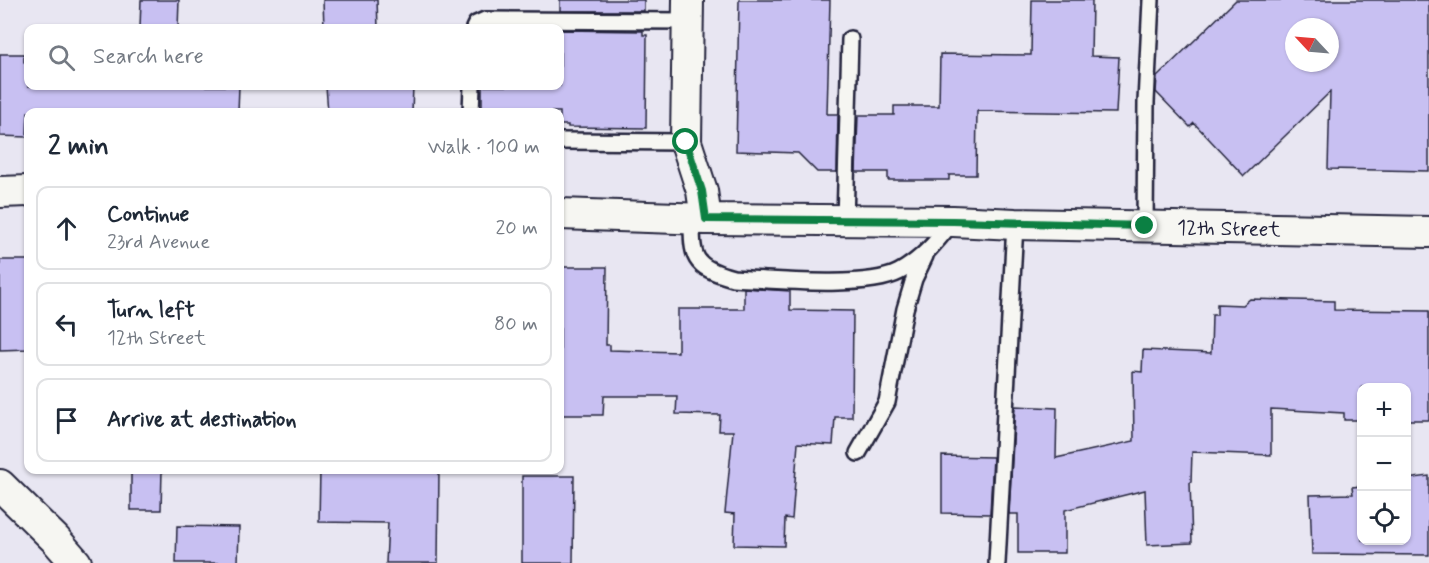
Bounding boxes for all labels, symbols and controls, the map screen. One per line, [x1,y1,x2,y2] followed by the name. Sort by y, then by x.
[1285,18,1339,72] north arrow
[24,24,564,90] search box
[45,41,78,74] icon: search
[93,43,204,71] text: Search here
[672,128,698,154] route start
[48,130,109,164] text: 2 min
[428,134,540,161] text: Walk · 100 m
[107,201,189,229] text: Continue
[50,212,83,245] icon: ahead
[1131,212,1157,238] route end
[1176,214,1282,244] street label: 12th Street
[495,215,538,242] text: 20 m
[107,229,210,256] text: 23rd Avenue
[107,297,195,325] text: Turn left
[50,308,83,341] icon: left
[494,311,538,338] text: 80 m
[107,325,206,352] text: 12th Street
[1357,383,1411,545] map controls
[1357,383,1411,437] button: +
[50,404,83,437] icon: arrive
[107,406,297,434] text: Arrive at destination
[1357,437,1411,491] button: −
[1357,491,1411,545] button: locate

